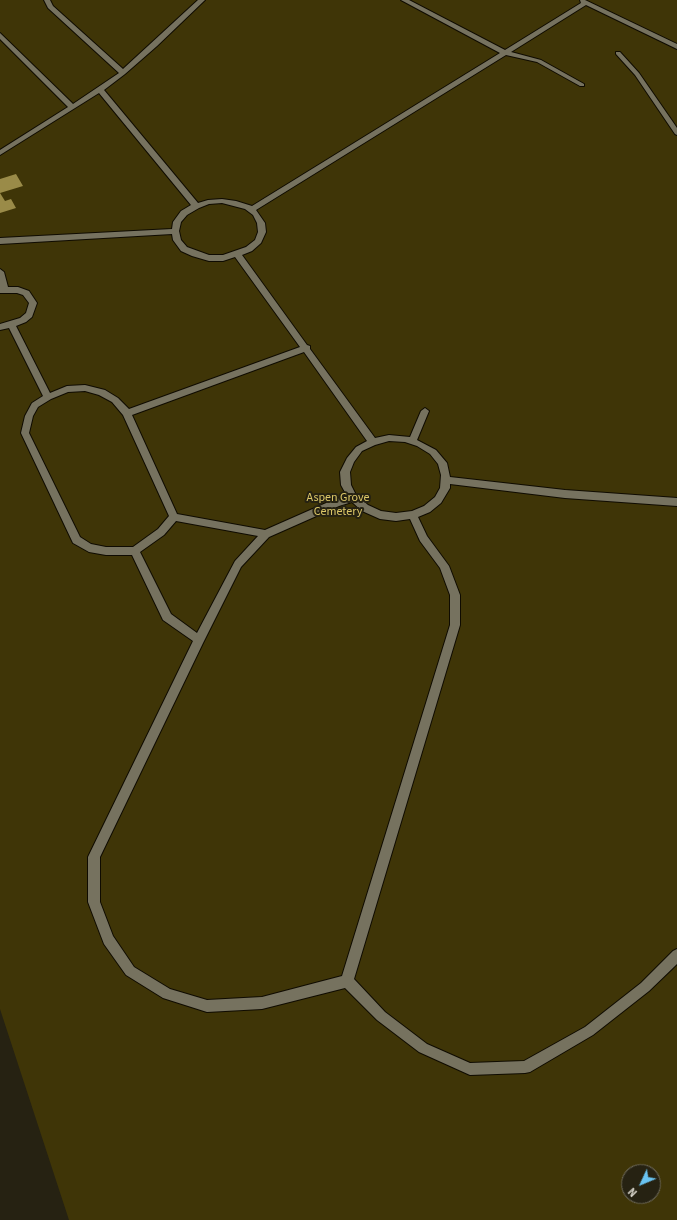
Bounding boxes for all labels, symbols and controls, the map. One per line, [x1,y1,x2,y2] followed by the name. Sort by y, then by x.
[307,491,369,519] park label: Aspen Grove Cemetery
[621,1164,661,1204] north arrow
[625,1184,641,1200] text: N

